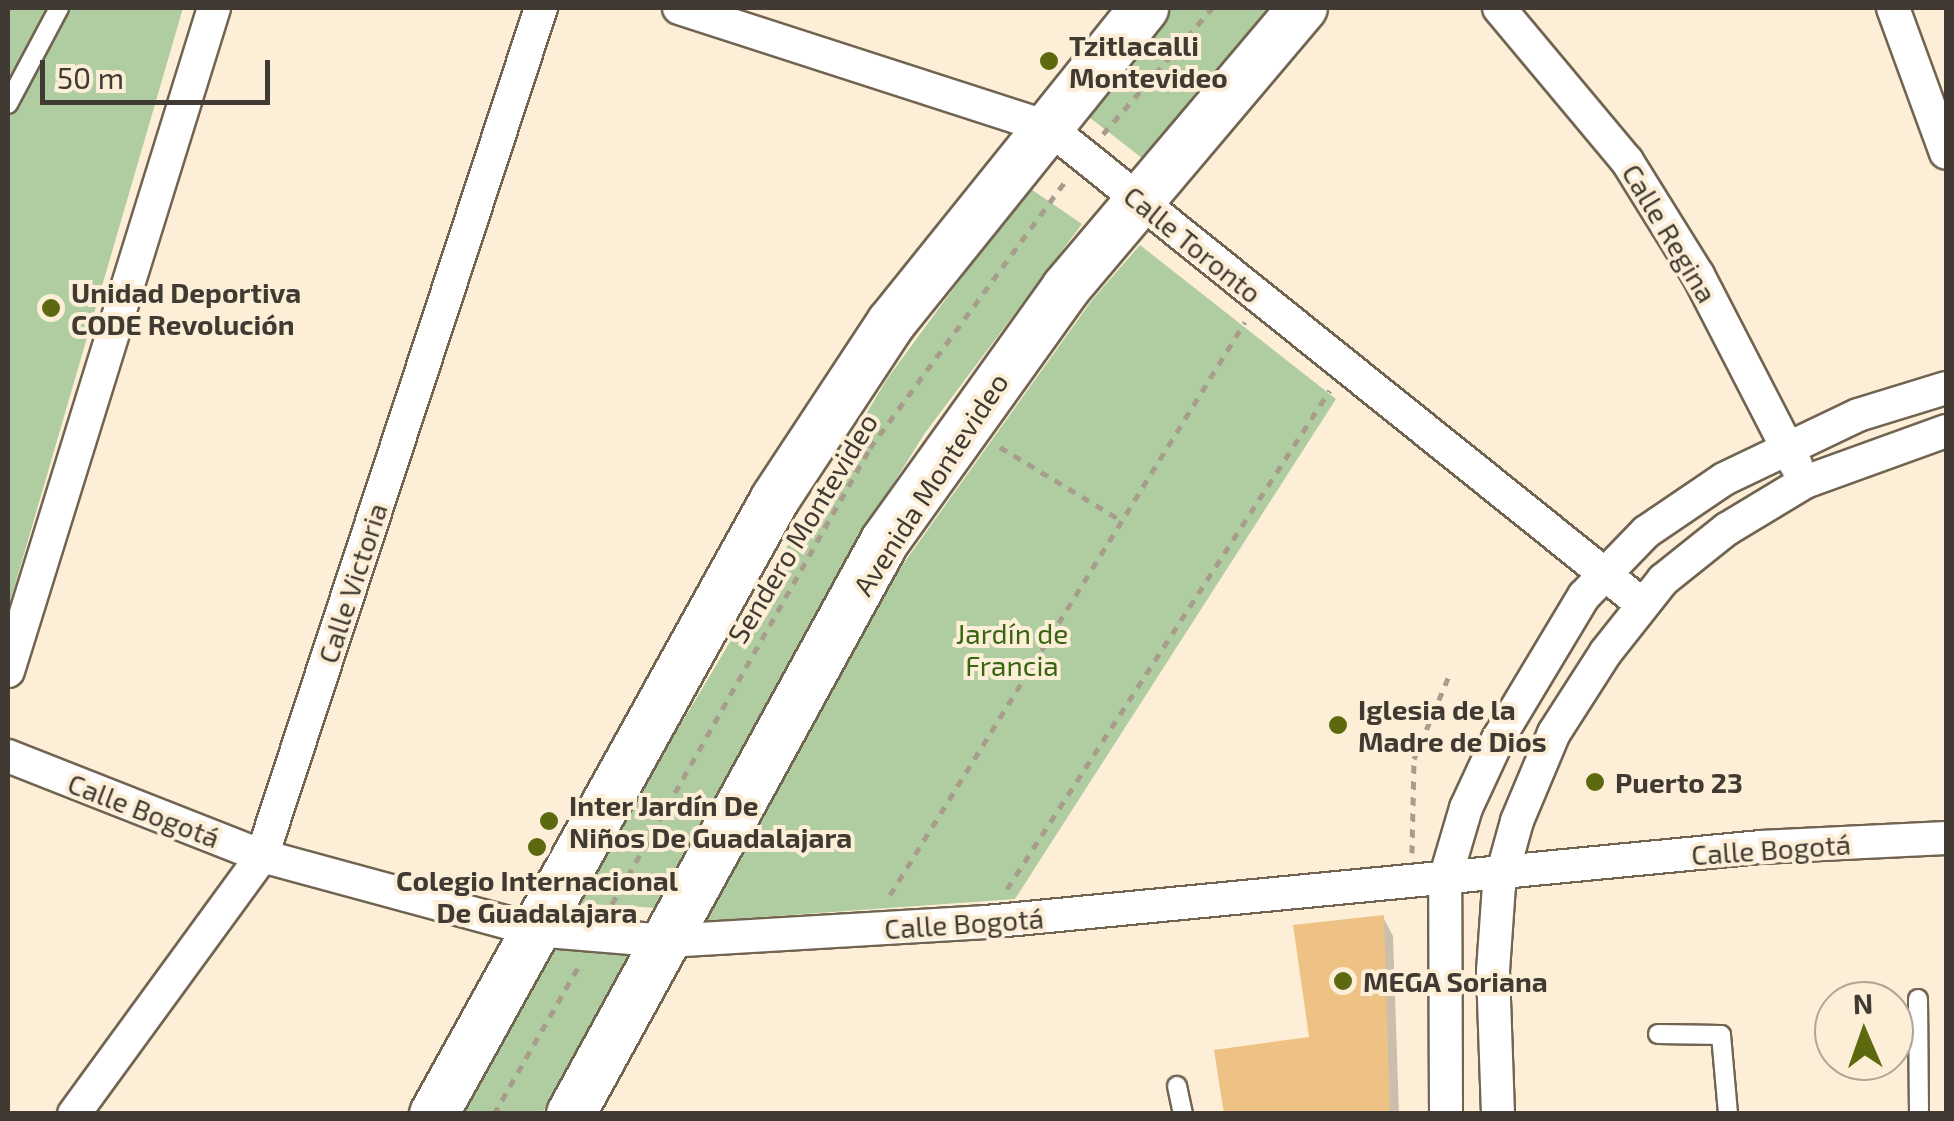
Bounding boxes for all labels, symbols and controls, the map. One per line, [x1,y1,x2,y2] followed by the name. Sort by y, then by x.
[1069,28,1228,94] place label: Tzitlacalli Montevideo
[45,40,275,102] scale bar
[1038,50,1060,72] marker: Tzitlacalli Montevideo
[57,59,124,95] text: 50 m
[1616,158,1724,308] street label: Calle Regina
[1117,178,1269,310] street label: Calle Toronto
[71,275,301,341] place label: Unidad Deportiva CODE Revolución
[40,297,62,319] marker: Unidad Deportiva CODE Revolución
[846,366,1014,602] street label: Avenida Montevideo
[720,407,884,649] street label: Sendero Montevideo
[310,498,394,668] street label: Calle Victoria
[956,616,1068,682] park label: Jardín de Francia
[1358,692,1547,758] place label: Iglesia de la Madre de Dios
[1327,714,1349,736] marker: Iglesia de la Madre de Dios
[1615,765,1743,799] place label: Puerto 23
[63,766,225,854] street label: Calle Bogotá
[1584,771,1606,793] marker: Puerto 23
[569,788,852,854] place label: Inter Jardín De Niños De Guadalajara
[538,810,560,832] marker: Inter Jardín De Niños De Guadalajara
[1690,827,1852,871] street label: Calle Bogotá
[526,836,548,858] marker: Colegio Internacional De Guadalajara
[396,863,678,929] place label: Colegio Internacional De Guadalajara
[883,901,1045,945] street label: Calle Bogotá
[1363,964,1548,998] place label: MEGA Soriana
[1332,970,1354,992] marker: MEGA Soriana
[1814,981,1914,1081] north arrow
[1852,986,1874,1020] text: N

